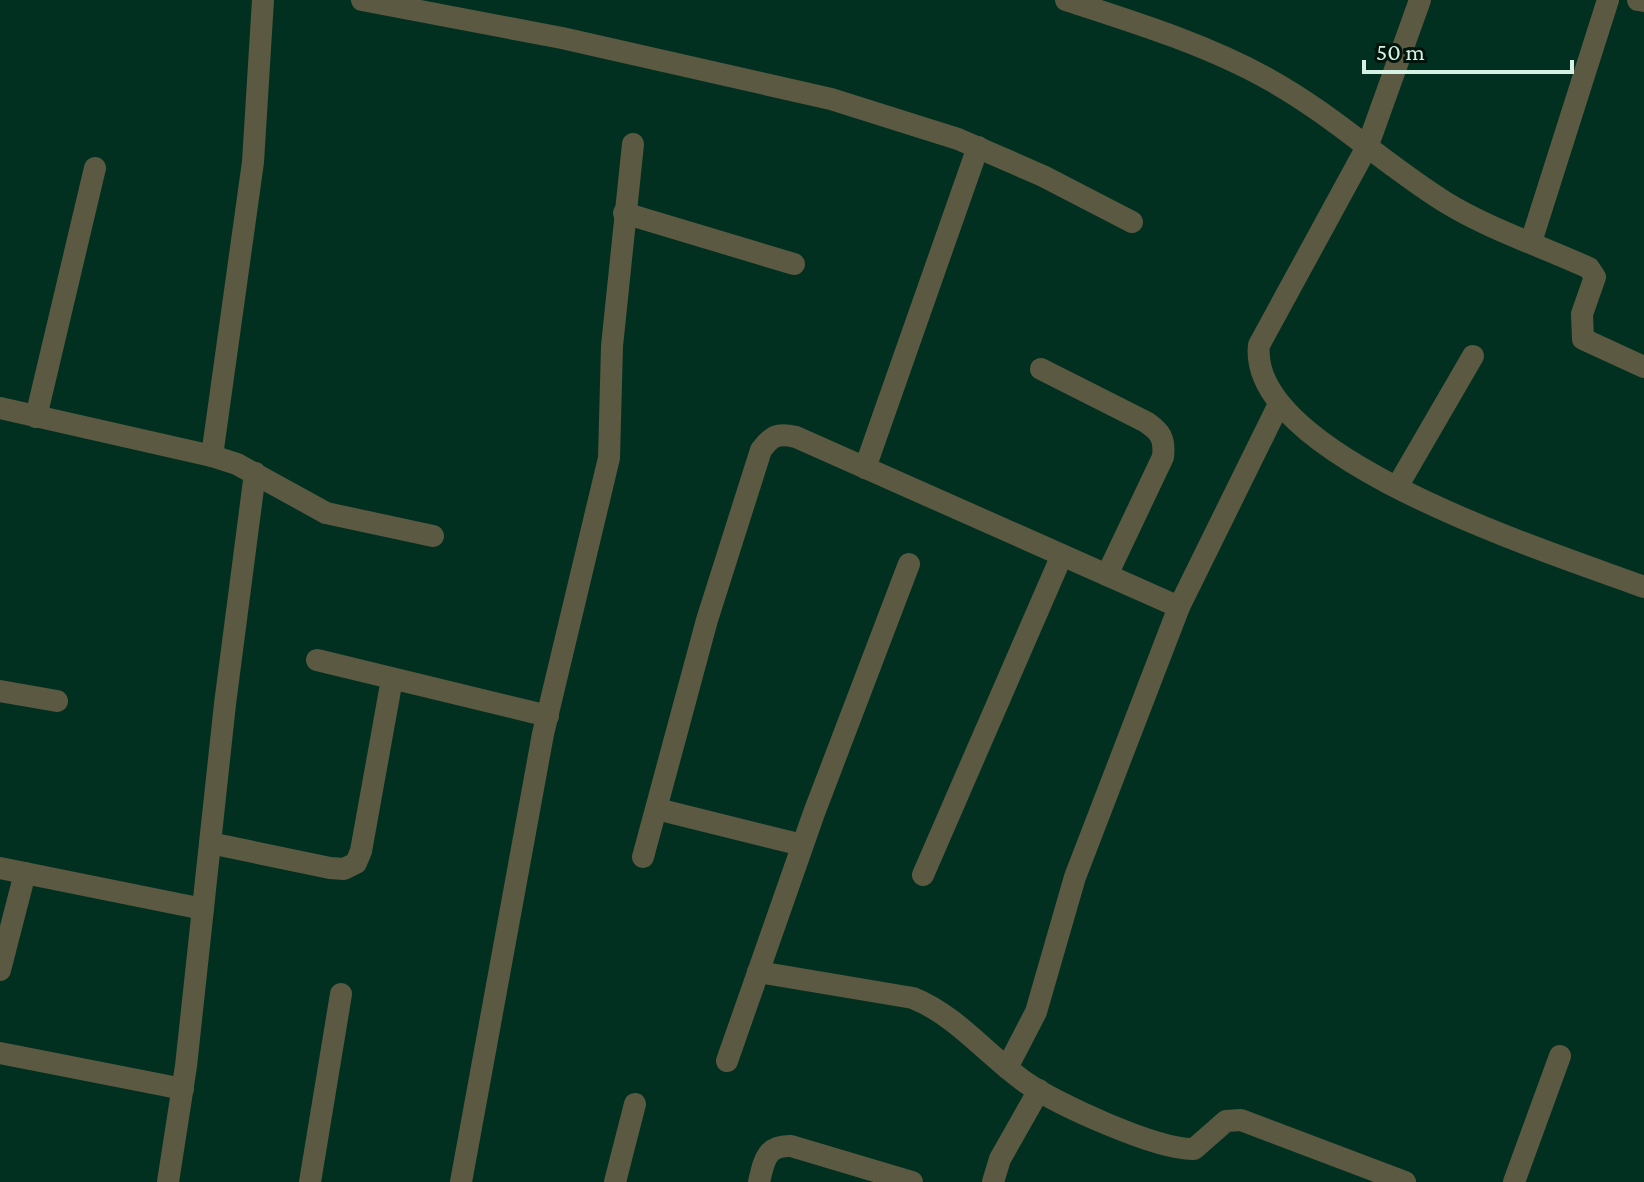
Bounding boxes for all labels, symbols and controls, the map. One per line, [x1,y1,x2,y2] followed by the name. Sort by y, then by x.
[1364,24,1572,74] scale bar
[1376,38,1425,65] text: 50 m

